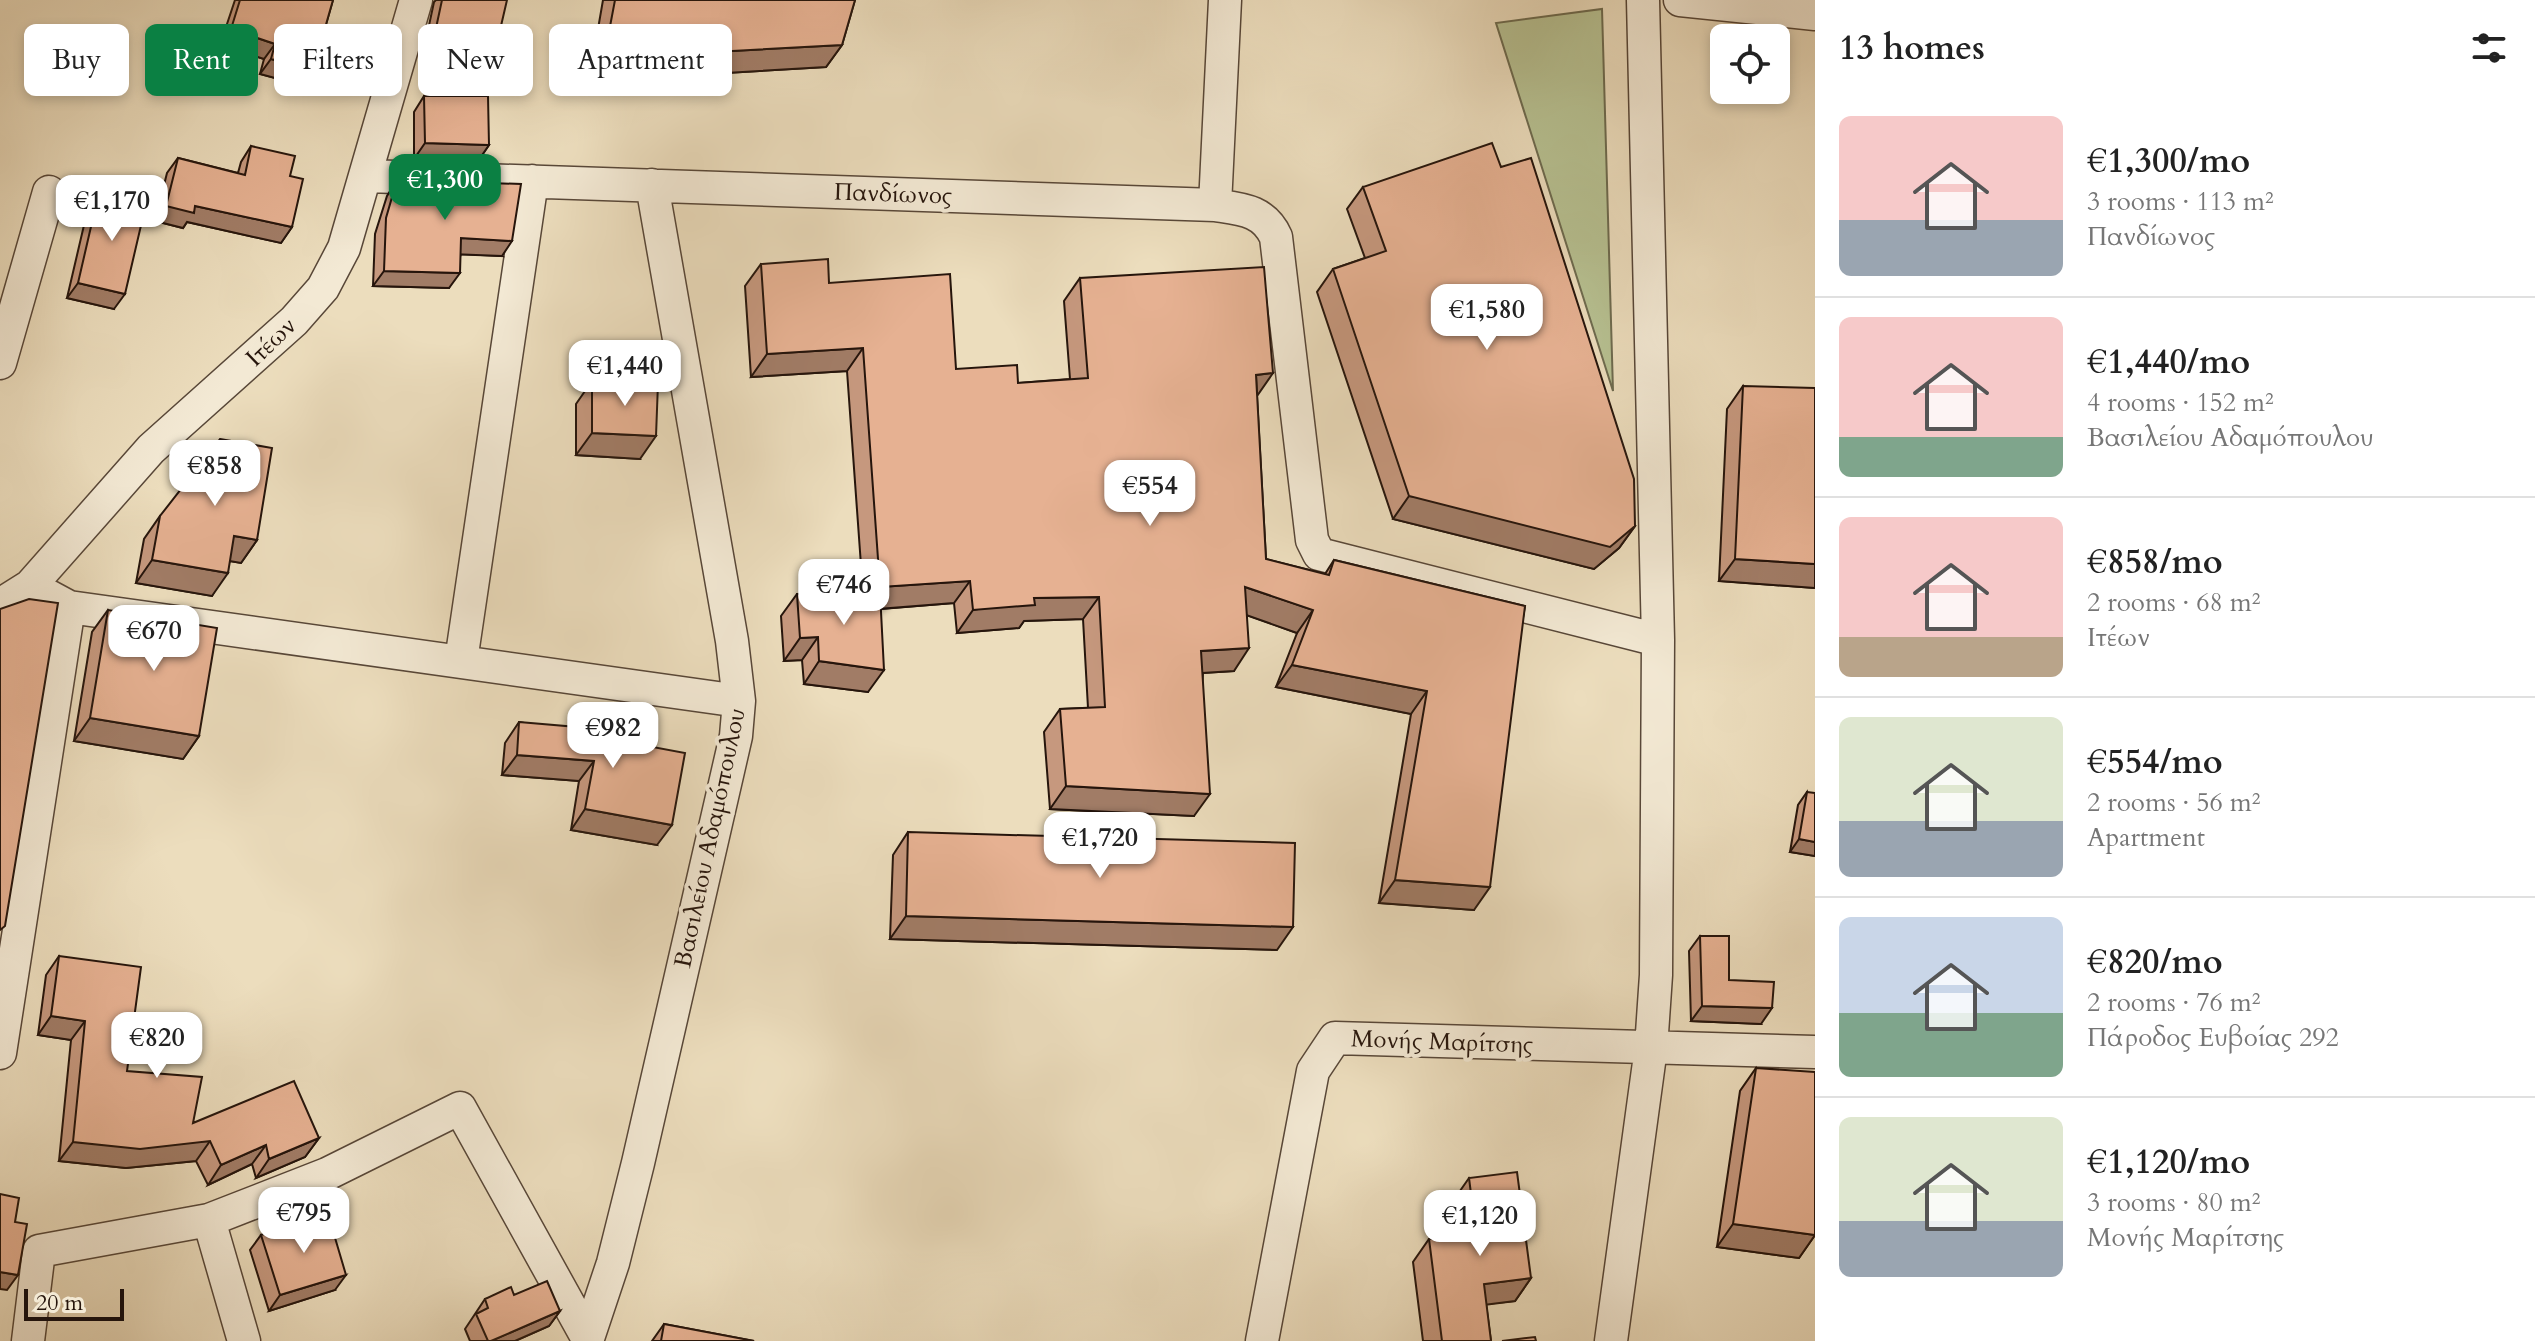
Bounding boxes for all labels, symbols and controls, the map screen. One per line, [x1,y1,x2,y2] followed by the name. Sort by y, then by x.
[24,24,129,96] chip: Buy
[145,24,258,96] chip: Rent
[274,24,402,96] chip: Filters
[418,24,533,96] chip: New
[549,24,732,96] chip: Apartment
[1710,24,1790,104] map controls
[1710,24,1790,104] button: locate
[1839,25,1985,71] text: 13 homes
[2467,26,2511,70] icon: filters
[2087,138,2250,184] text: €1,300/mo
[1903,148,1999,244] icon: home
[380,154,510,222] pin: €1,300
[407,162,483,197] text: €1,300
[47,175,177,243] pin: €1,170
[833,175,953,213] street label: Πανδίωνος
[74,183,150,218] text: €1,170
[2087,184,2274,219] text: 3 rooms · 113 m²
[2087,219,2215,254] text: Πανδίωνος
[1422,284,1552,352] pin: €1,580
[1449,292,1525,327] text: €1,580
[239,310,303,374] street label: Ιτέων
[2087,339,2250,385] text: €1,440/mo
[560,340,690,408] pin: €1,440
[587,348,663,383] text: €1,440
[1903,349,1999,445] icon: home
[2087,385,2274,420] text: 4 rooms · 152 m²
[2087,420,2374,455] text: Βασιλείου Αδαμόπουλου
[168,440,262,508] pin: €858
[187,448,243,483] text: €858
[1103,460,1197,528] pin: €554
[1122,468,1178,503] text: €554
[2087,539,2223,585] text: €858/mo
[1903,549,1999,645] icon: home
[797,559,891,627] pin: €746
[816,567,872,602] text: €746
[2087,585,2260,620] text: 2 rooms · 68 m²
[107,605,201,673] pin: €670
[126,613,182,648] text: €670
[2087,620,2150,655] text: Ιτέων
[566,702,660,770] pin: €982
[666,705,754,971] street label: Βασιλείου Αδαμόπουλου
[585,710,641,745] text: €982
[2087,739,2223,785] text: €554/mo
[1903,749,1999,845] icon: home
[2087,785,2260,820] text: 2 rooms · 56 m²
[1035,812,1165,880] pin: €1,720
[1062,820,1138,855] text: €1,720
[2087,820,2205,855] text: Apartment
[2087,939,2223,985] text: €820/mo
[1903,949,1999,1045] icon: home
[2087,985,2260,1020] text: 2 rooms · 76 m²
[110,1012,204,1080] pin: €820
[129,1020,185,1055] text: €820
[2087,1020,2339,1055] text: Πάροδος Ευβοίας 292
[1350,1022,1534,1062] street label: Μονής Μαρίτσης
[2087,1139,2250,1185] text: €1,120/mo
[1903,1149,1999,1245] icon: home
[2087,1185,2260,1220] text: 3 rooms · 80 m²
[257,1187,351,1255] pin: €795
[1415,1190,1545,1258] pin: €1,120
[276,1195,332,1230] text: €795
[1442,1198,1518,1233] text: €1,120
[2087,1220,2284,1255] text: Μονής Μαρίτσης
[24,1285,124,1321] scale bar
[36,1288,83,1318] text: 20 m

